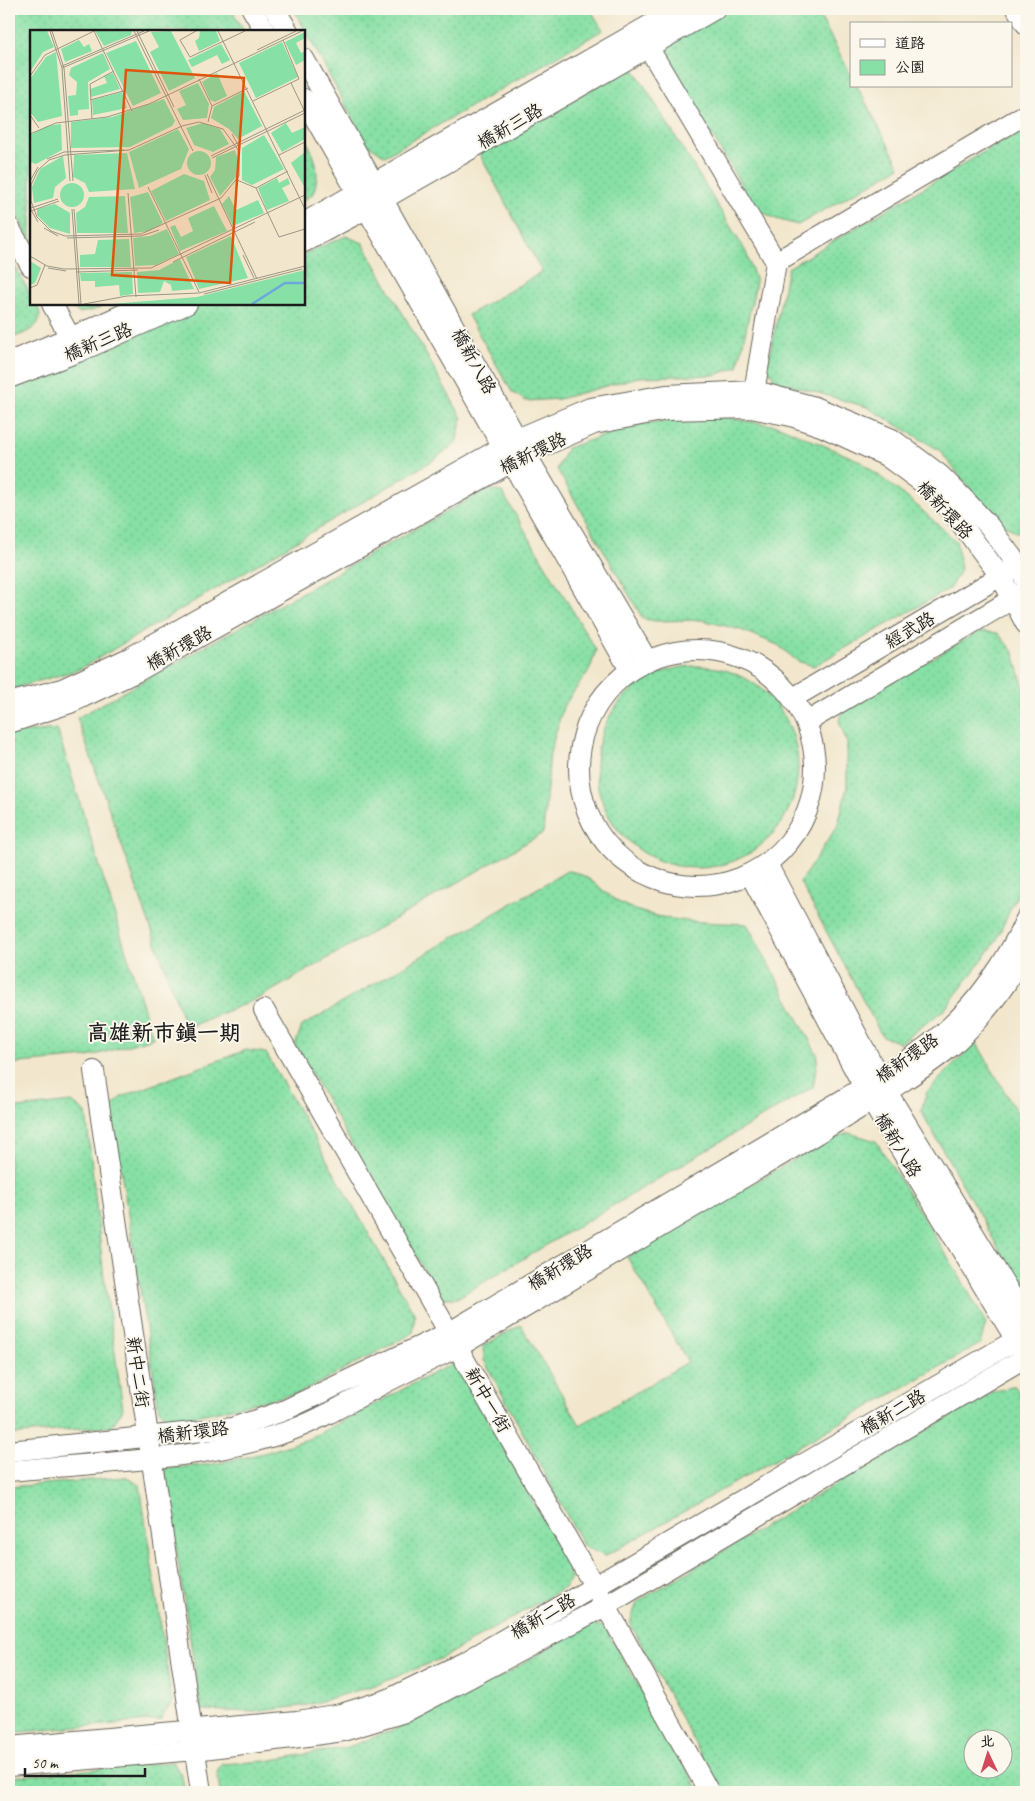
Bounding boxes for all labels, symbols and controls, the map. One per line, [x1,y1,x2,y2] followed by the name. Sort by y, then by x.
[850,22,1012,88] legend
[30,30,305,305] inset map
[895,34,925,53] text: 道路
[895,58,925,77] text: 公園
[473,98,547,154] street label: 橋新三路
[61,318,135,366] street label: 橋新三路
[447,324,501,398] street label: 橋新八路
[496,427,570,479] street label: 橋新環路
[912,476,978,544] street label: 橋新環路
[881,607,939,653] street label: 經武路
[142,621,216,675] street label: 橋新環路
[87,1019,241,1047] district label: 高雄新市鎮一期
[871,1028,943,1088] street label: 橋新環路
[870,1108,926,1182] street label: 橋新八路
[523,1239,597,1295] street label: 橋新環路
[122,1335,154,1409] street label: 新中二街
[460,1363,516,1437] street label: 新中一街
[856,1384,930,1440] street label: 橋新二路
[156,1417,230,1447] street label: 橋新環路
[506,1588,580,1644] street label: 橋新二路
[962,1728,1012,1778] north arrow
[980,1733,995,1750] text: 北
[25,1746,145,1778] scale bar
[32,1754,59,1773] text: 50 m

